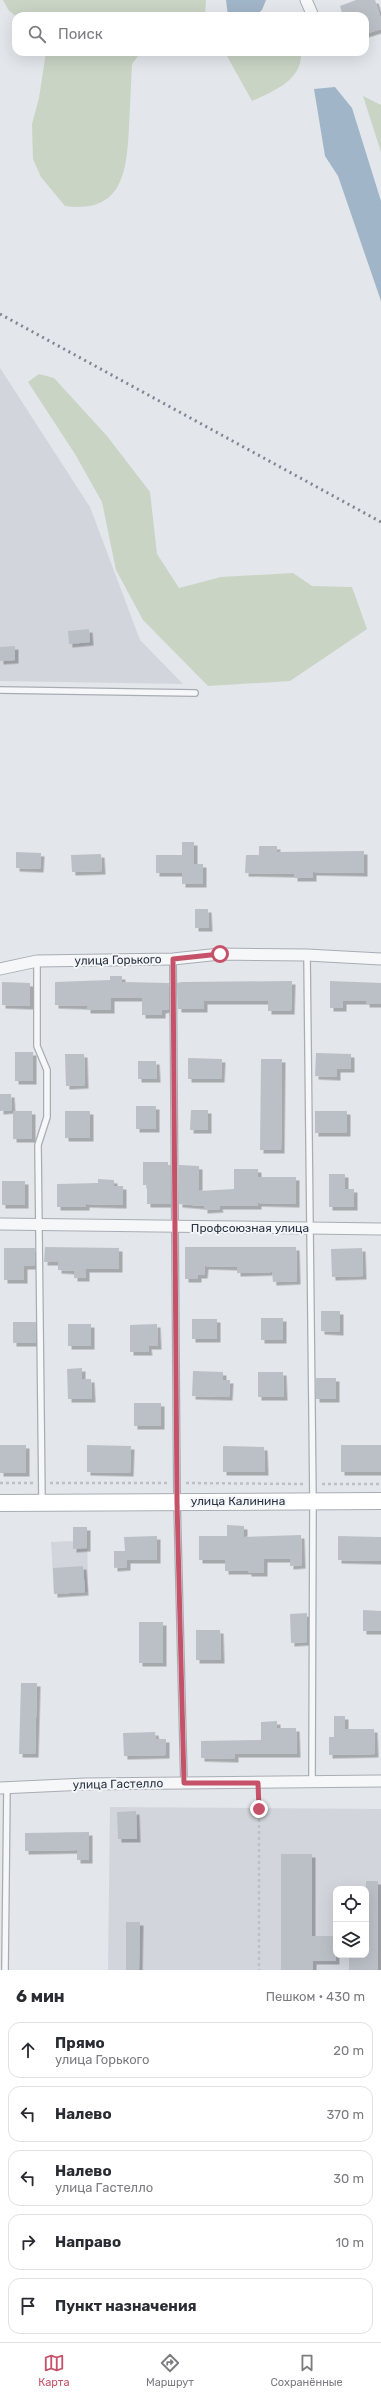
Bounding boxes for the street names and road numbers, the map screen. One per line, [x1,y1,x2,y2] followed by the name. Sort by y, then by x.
[74,952,162,968] street label: улица Горького
[191,1221,309,1235] street label: Профсоюзная улица
[191,1494,285,1508] street label: улица Калинина
[73,1776,164,1792] street label: улица Гастелло

